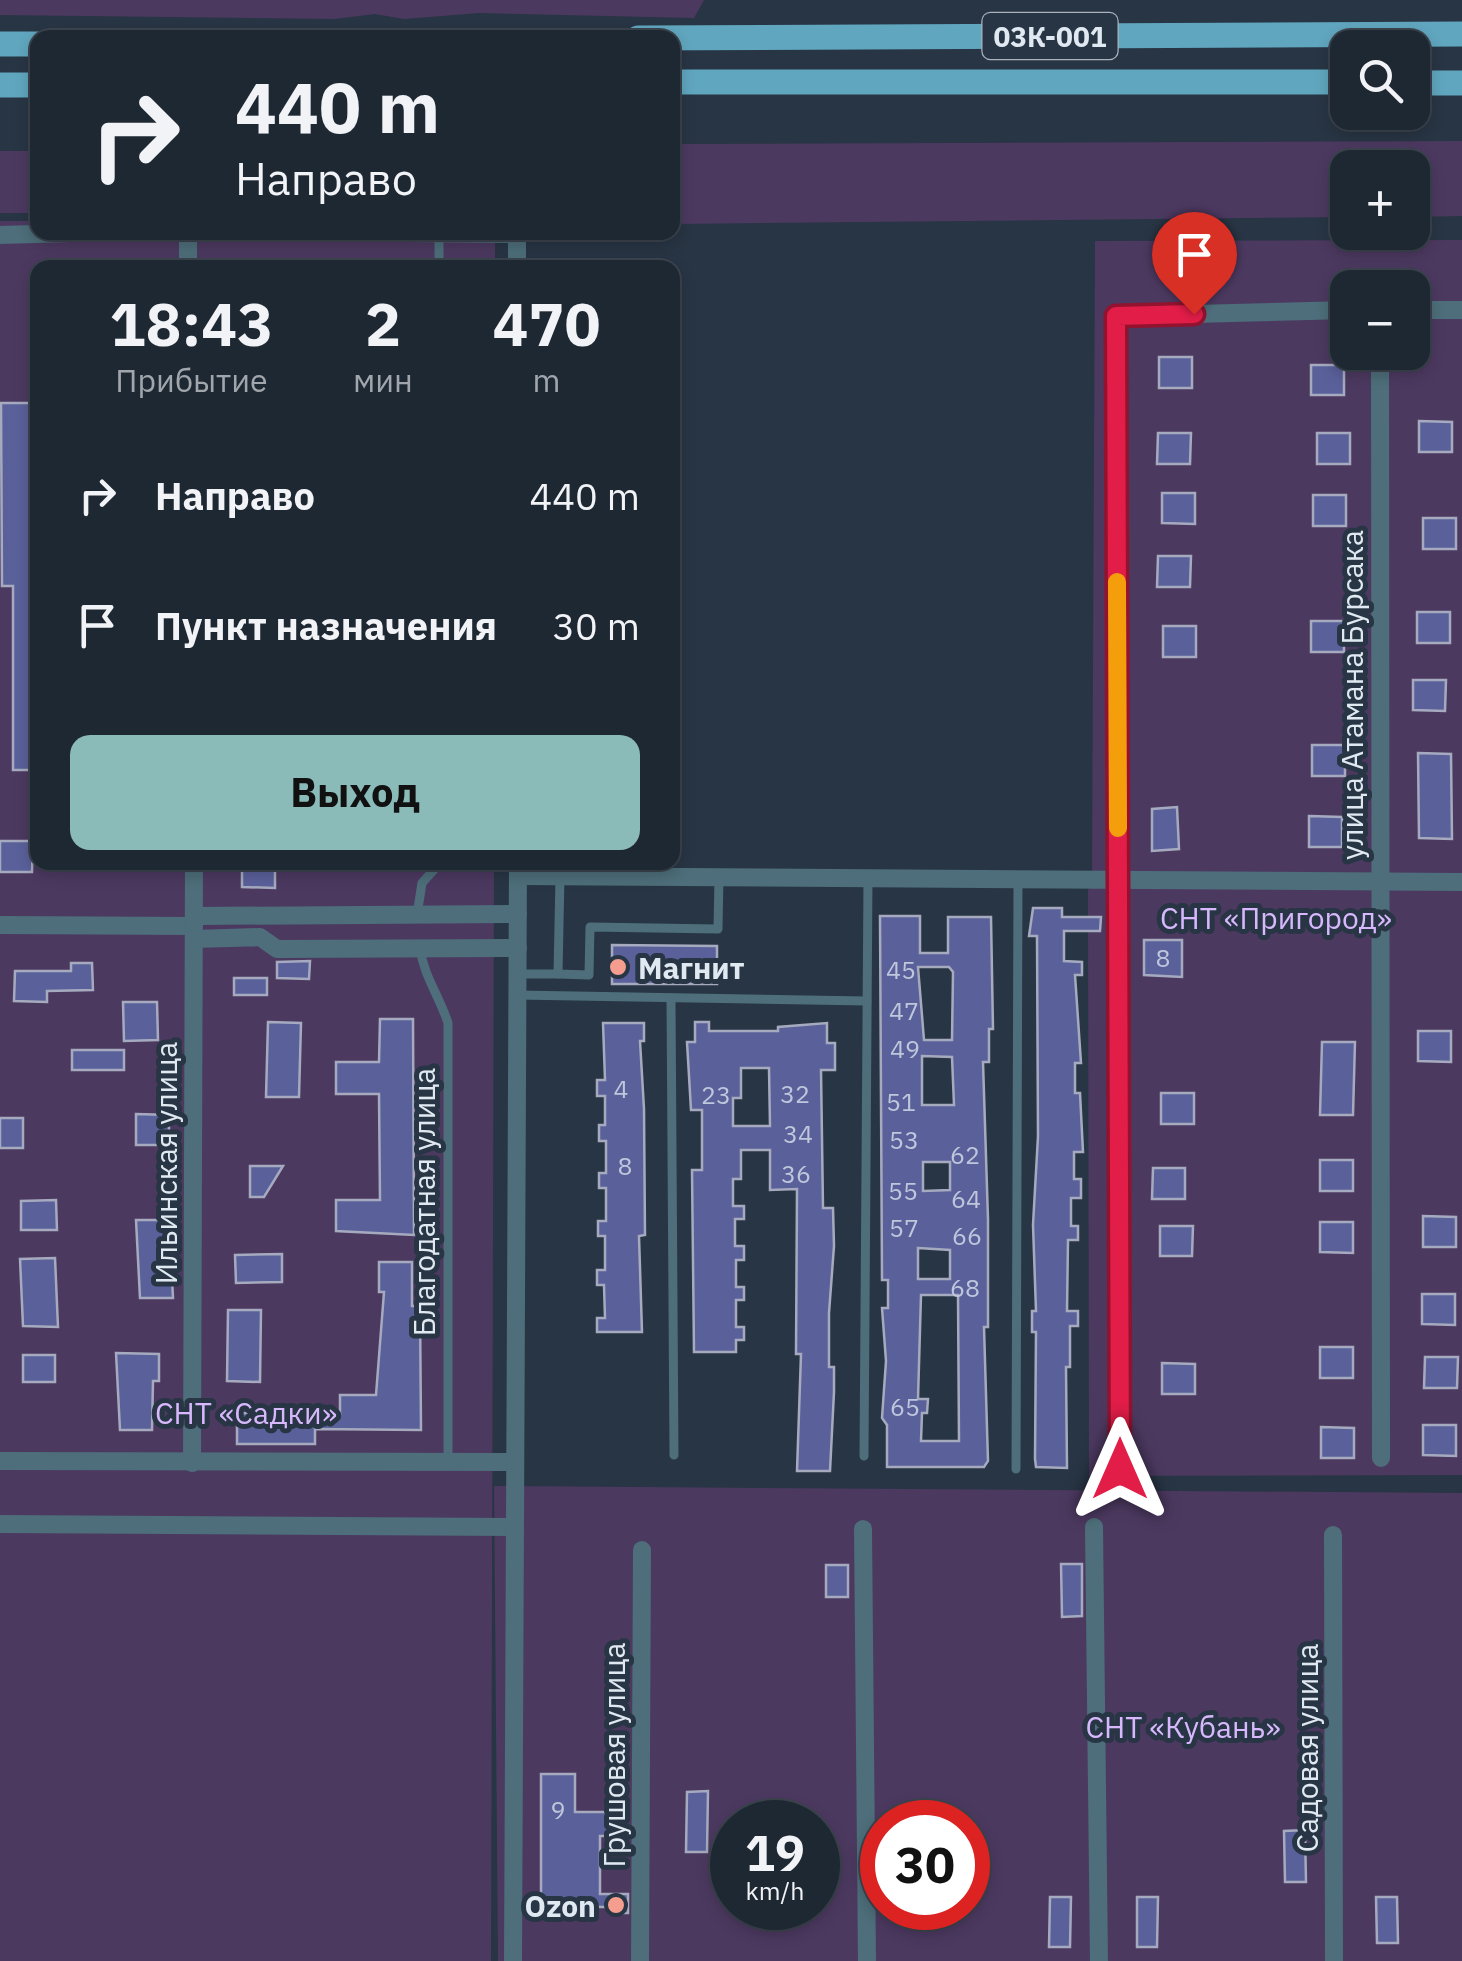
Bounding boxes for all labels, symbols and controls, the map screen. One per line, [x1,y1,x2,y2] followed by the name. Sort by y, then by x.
[982,13,1118,59] road number: 03К-001
[1330,30,1430,370] map controls
[1330,30,1430,130] button: search
[235,61,440,152] text: 440 m
[70,70,200,200] icon: right
[235,149,417,207] text: Направо
[1330,150,1430,250] button: +
[1152,212,1237,315] pin
[1167,227,1222,282] icon: arrive
[1330,270,1430,370] button: −
[110,284,273,363] text: 18:43
[365,284,401,363] text: 2
[492,284,600,363] text: 470
[115,359,268,401] text: Прибытие
[353,359,413,401] text: мин
[532,359,560,401] text: m
[70,468,125,523] icon: right
[155,471,315,520] text: Направо
[529,471,640,520] text: 440 m
[1332,530,1371,860] street label: улица Атамана Бурсака
[70,598,125,653] icon: arrive
[155,601,497,650] text: Пункт назначения
[552,601,640,650] text: 30 m
[70,735,640,850] button: Выход
[1160,898,1392,937] park label: СНТ «Пригород»
[1155,941,1171,974] house number: 8
[638,948,745,987] place label: Магнит
[886,953,916,986] house number: 45
[607,956,629,978] marker: Магнит
[889,994,919,1027] house number: 47
[890,1032,920,1065] house number: 49
[146,1042,185,1284] street label: Ильинская улица
[404,1068,443,1336] street label: Благодатная улица
[613,1072,629,1105] house number: 4
[780,1077,810,1110] house number: 32
[701,1078,731,1111] house number: 23
[886,1085,916,1118] house number: 51
[783,1117,813,1150] house number: 34
[889,1123,919,1156] house number: 53
[950,1138,980,1171] house number: 62
[617,1149,633,1182] house number: 8
[781,1157,811,1190] house number: 36
[888,1174,918,1207] house number: 55
[951,1182,981,1215] house number: 64
[889,1211,919,1244] house number: 57
[952,1219,982,1252] house number: 66
[950,1271,980,1304] house number: 68
[890,1390,920,1423] house number: 65
[155,1393,337,1432] park label: СНТ «Садки»
[1068,1417,1172,1521] position arrow
[594,1643,633,1867] street label: Грушовая улица
[1287,1644,1326,1852] street label: Садовая улица
[1085,1707,1281,1746] park label: СНТ «Кубань»
[550,1793,566,1826] house number: 9
[860,1800,990,1930] speed limit sign: 30
[745,1820,805,1885] text: 19
[746,1874,804,1907] text: km/h
[525,1886,596,1925] place label: Ozon
[605,1894,627,1916] marker: Ozon

